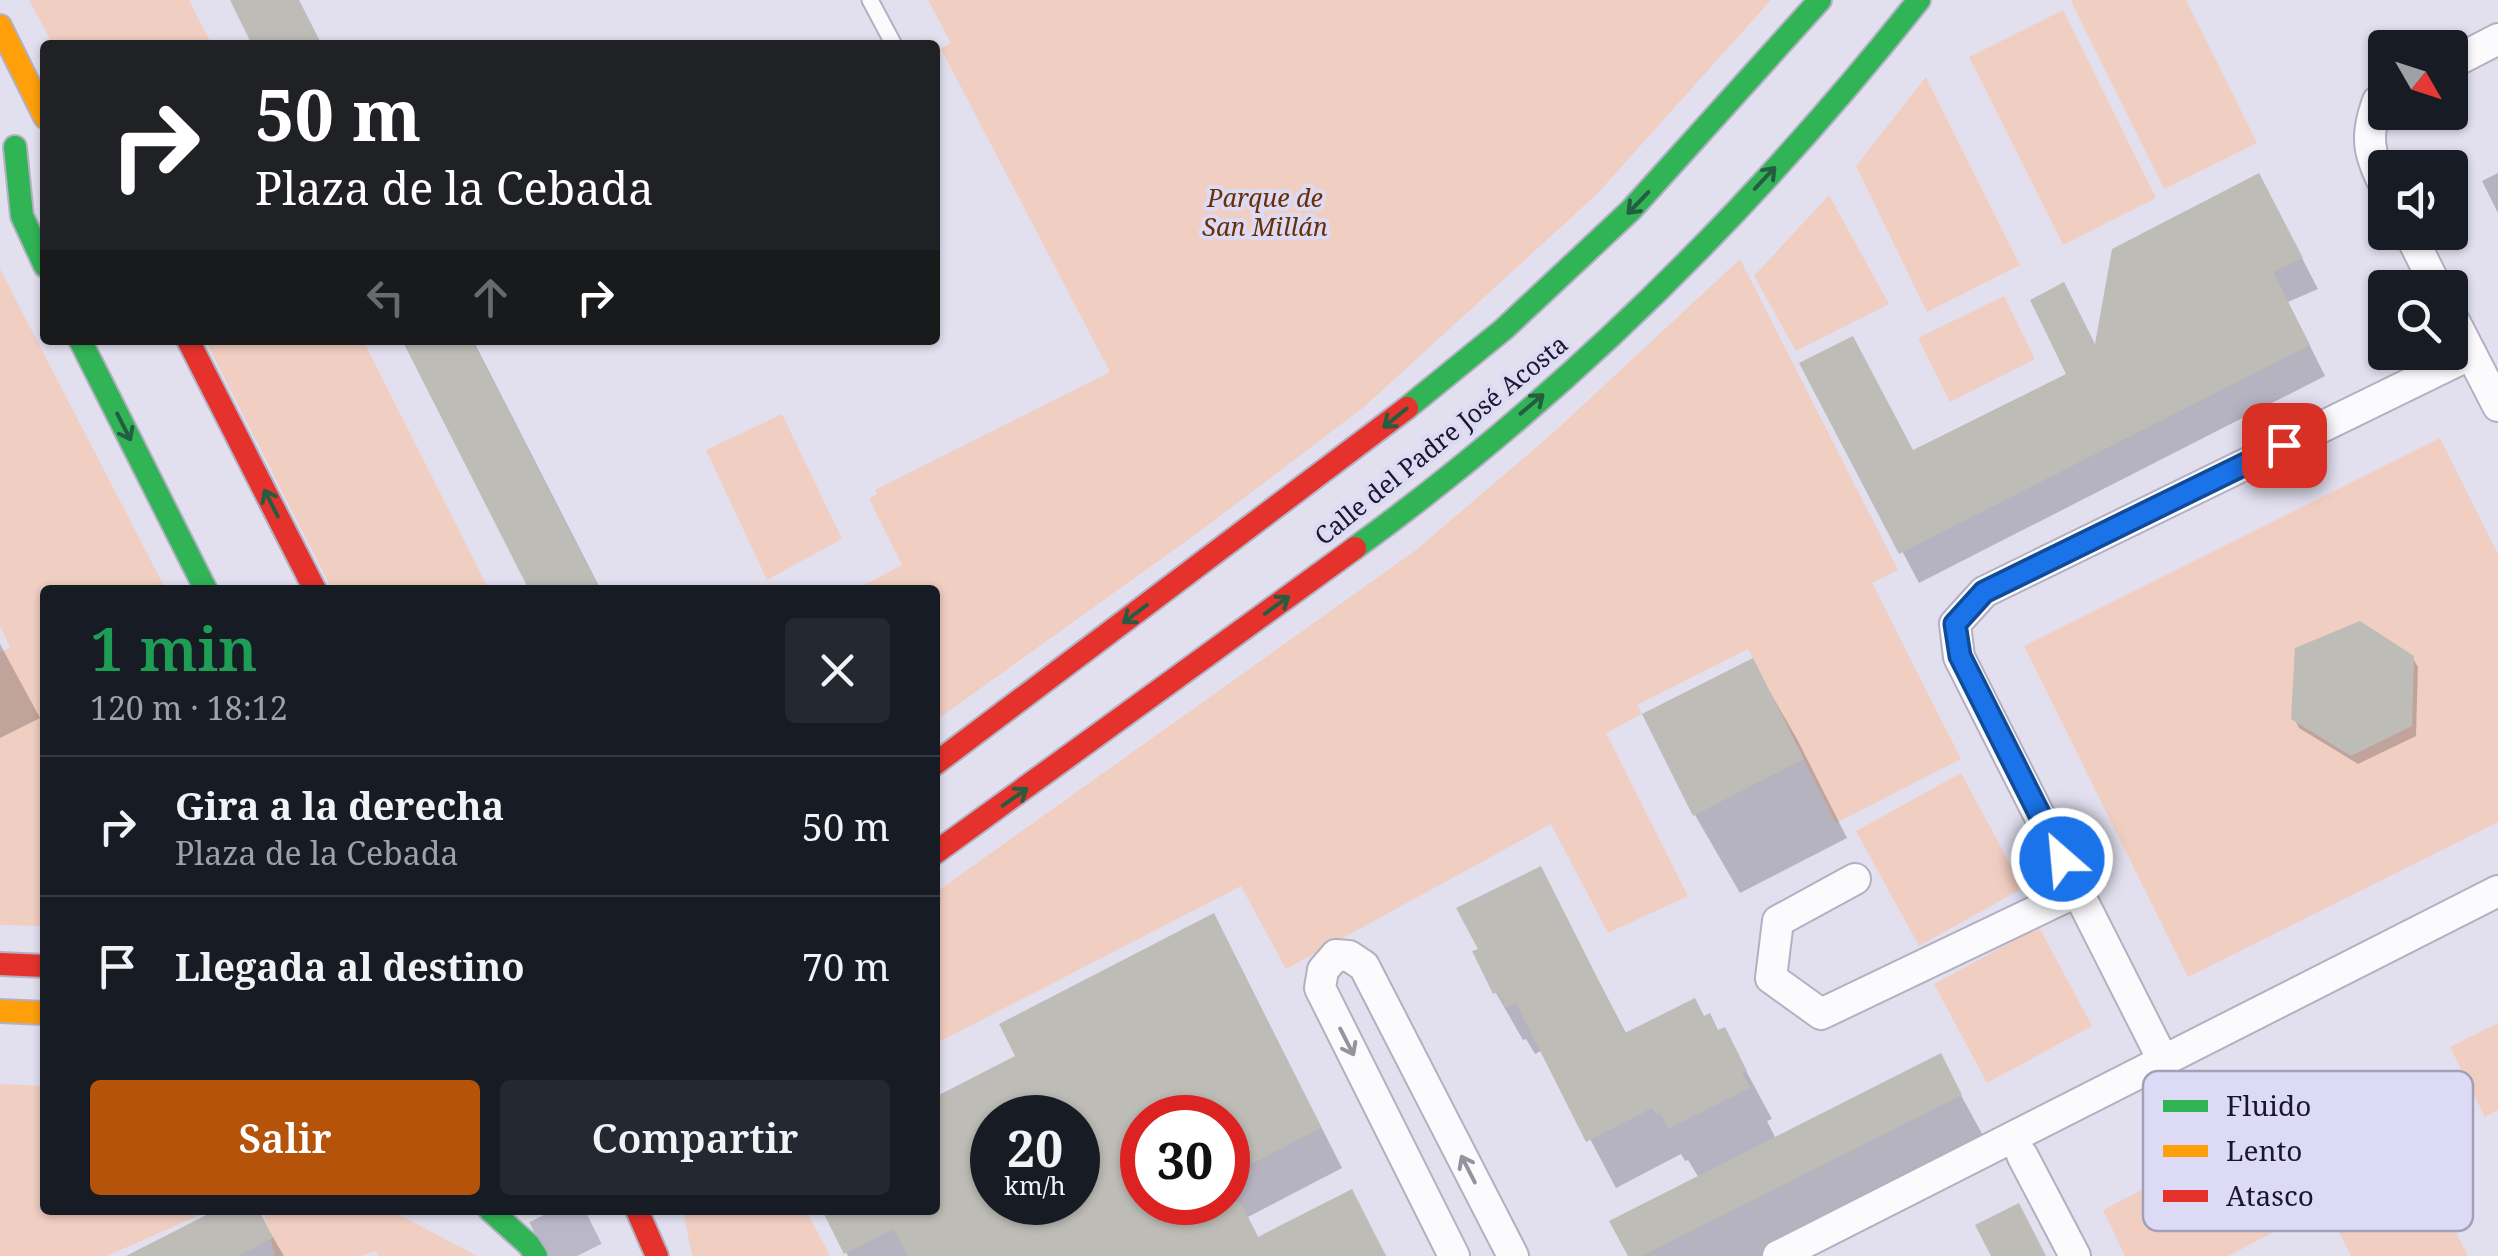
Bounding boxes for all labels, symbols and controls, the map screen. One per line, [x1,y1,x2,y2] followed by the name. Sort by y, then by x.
[2368,30,2468,130] north arrow
[2368,30,2468,370] map controls
[255,66,421,162] text: 50 m
[90,80,220,210] icon: right
[2368,150,2468,250] button: sound
[255,157,654,218] text: Plaza de la Cebada
[1753,167,1777,191] one-way arrow
[1202,180,1328,243] park label: Parque de San Millán
[1626,190,1650,214] one-way arrow
[358,270,413,325] icon: left
[463,270,518,325] icon: ahead
[568,270,623,325] icon: right
[2368,270,2468,370] button: search
[1307,326,1574,552] street label: Calle del Padre José Acosta
[1519,393,1544,416] one-way arrow
[2242,403,2327,488] pin
[1382,407,1408,429] one-way arrow
[115,411,134,441] one-way arrow
[2257,418,2312,473] icon: arrive
[261,489,280,518] one-way arrow
[1263,595,1290,616] one-way arrow
[1122,604,1149,625] one-way arrow
[90,607,258,689] text: 1 min
[785,618,890,723] button: close
[90,686,288,729] text: 120 m · 18:12
[175,779,504,831] text: Gira a la derecha
[1000,787,1028,808] one-way arrow
[90,799,145,854] icon: right
[802,800,890,852] text: 50 m
[2010,807,2114,911] position arrow
[175,831,458,874] text: Plaza de la Cebada
[90,939,145,994] icon: arrive
[175,940,525,992] text: Llegada al destino
[802,940,890,992] text: 70 m
[1338,1026,1357,1056] one-way arrow
[2143,1071,2473,1231] legend
[90,1080,480,1195] button: Salir
[500,1080,890,1195] button: Compartir
[2226,1086,2311,1124] text: Fluido
[1120,1095,1250,1225] speed limit sign: 30
[1007,1114,1063,1182] text: 20
[2226,1131,2303,1169] text: Lento
[1458,1155,1477,1185] one-way arrow
[1004,1168,1066,1202] text: km/h
[2226,1176,2314,1214] text: Atasco

